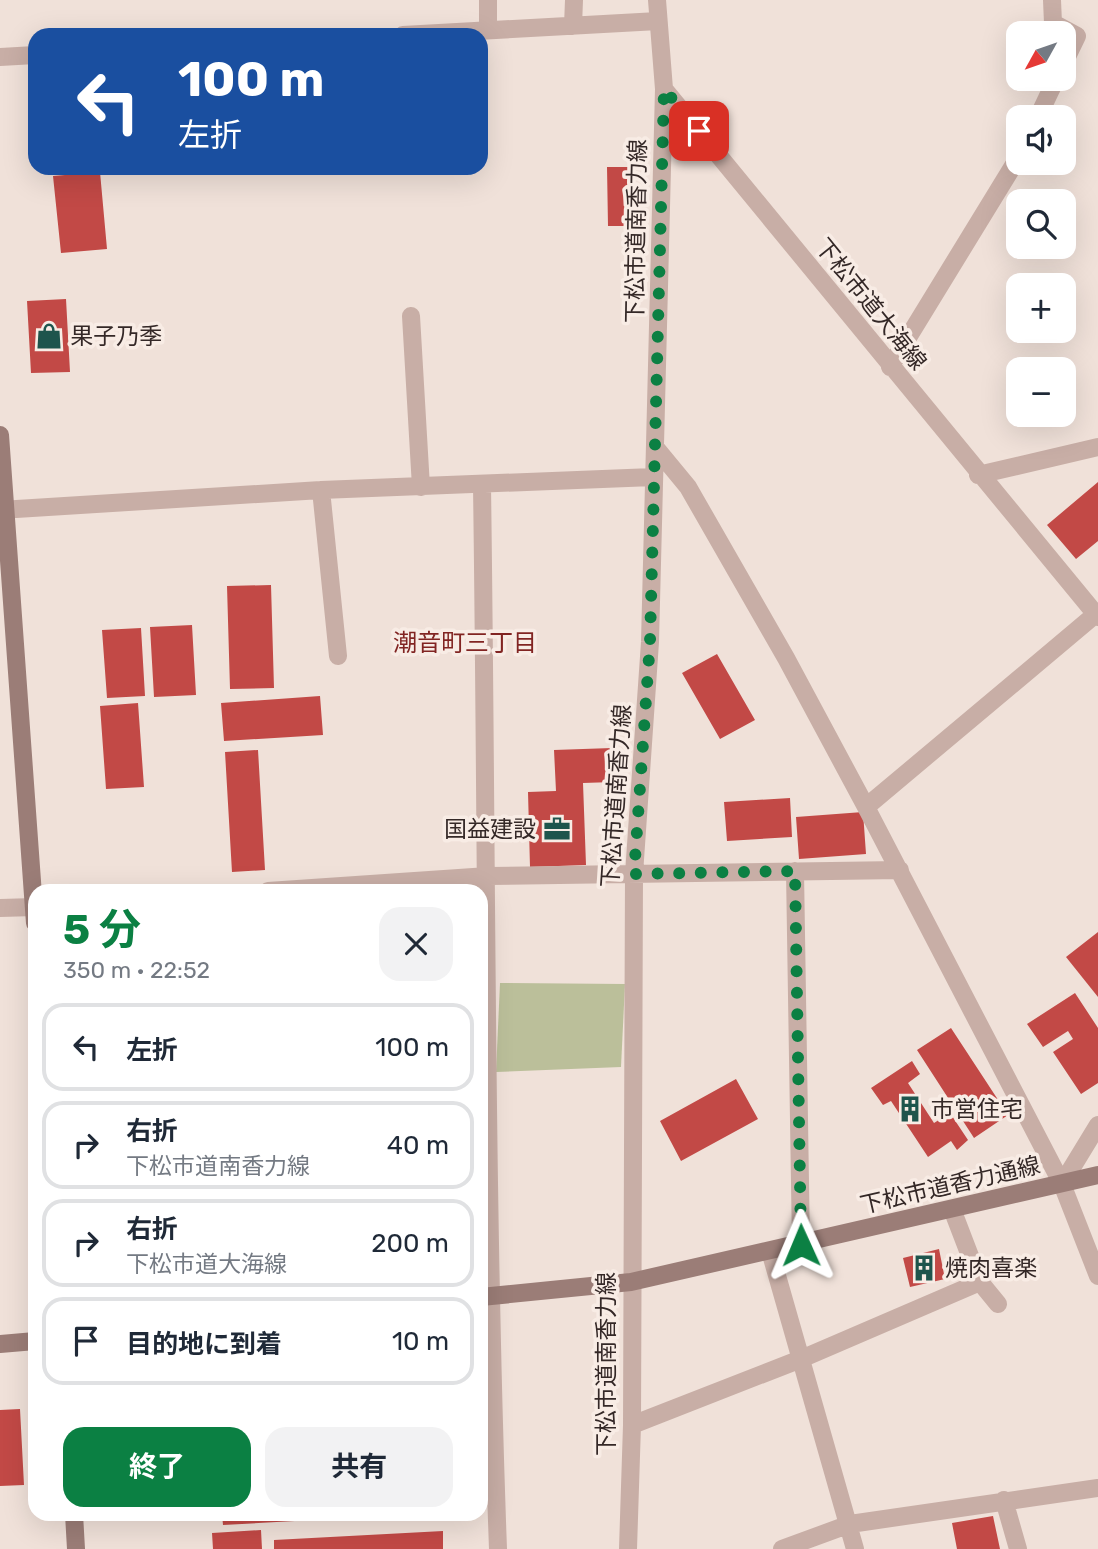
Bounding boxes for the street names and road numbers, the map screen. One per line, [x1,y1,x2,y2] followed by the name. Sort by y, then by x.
[620,139,652,323] street label: 下松市道南香力線
[809,233,933,375] street label: 下松市道大海線
[596,703,636,889] street label: 下松市道南香力線
[857,1151,1043,1219] street label: 下松市道香力通線
[592,1272,620,1456] street label: 下松市道南香力線

